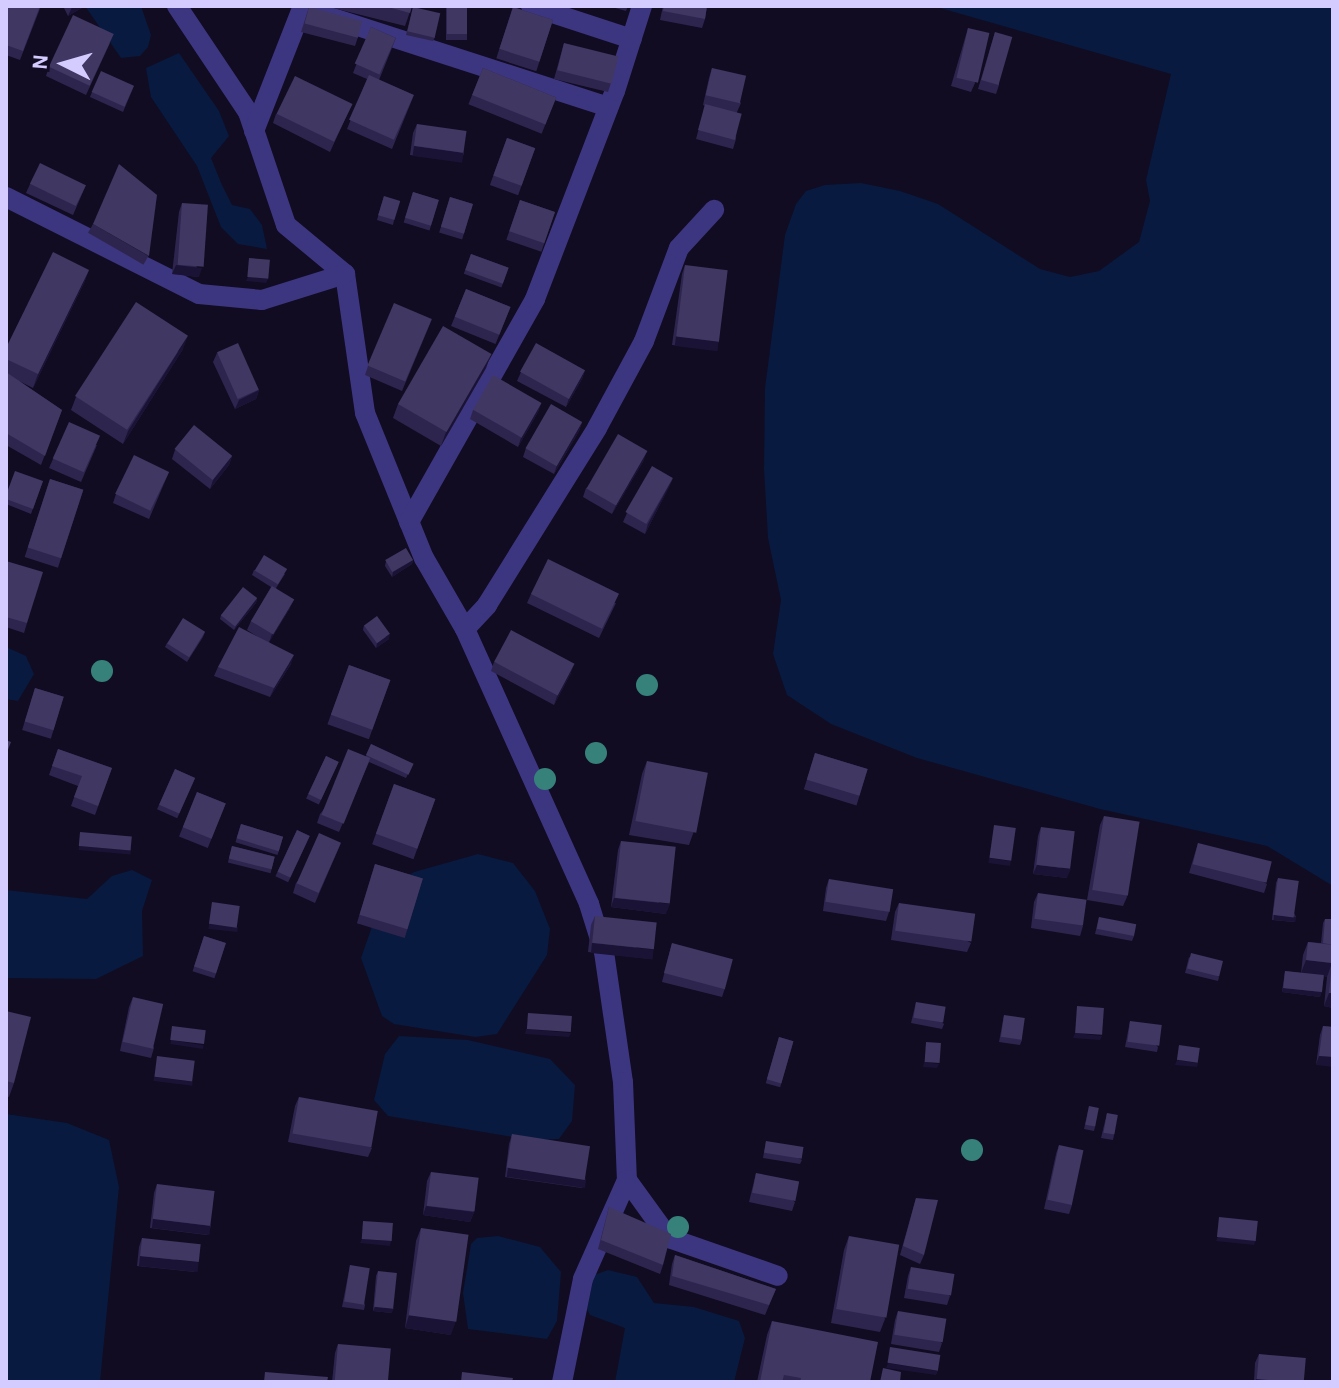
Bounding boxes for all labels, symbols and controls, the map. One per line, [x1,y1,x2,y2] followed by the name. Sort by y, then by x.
[24,24,104,104] north arrow
[28,53,52,70] text: N

